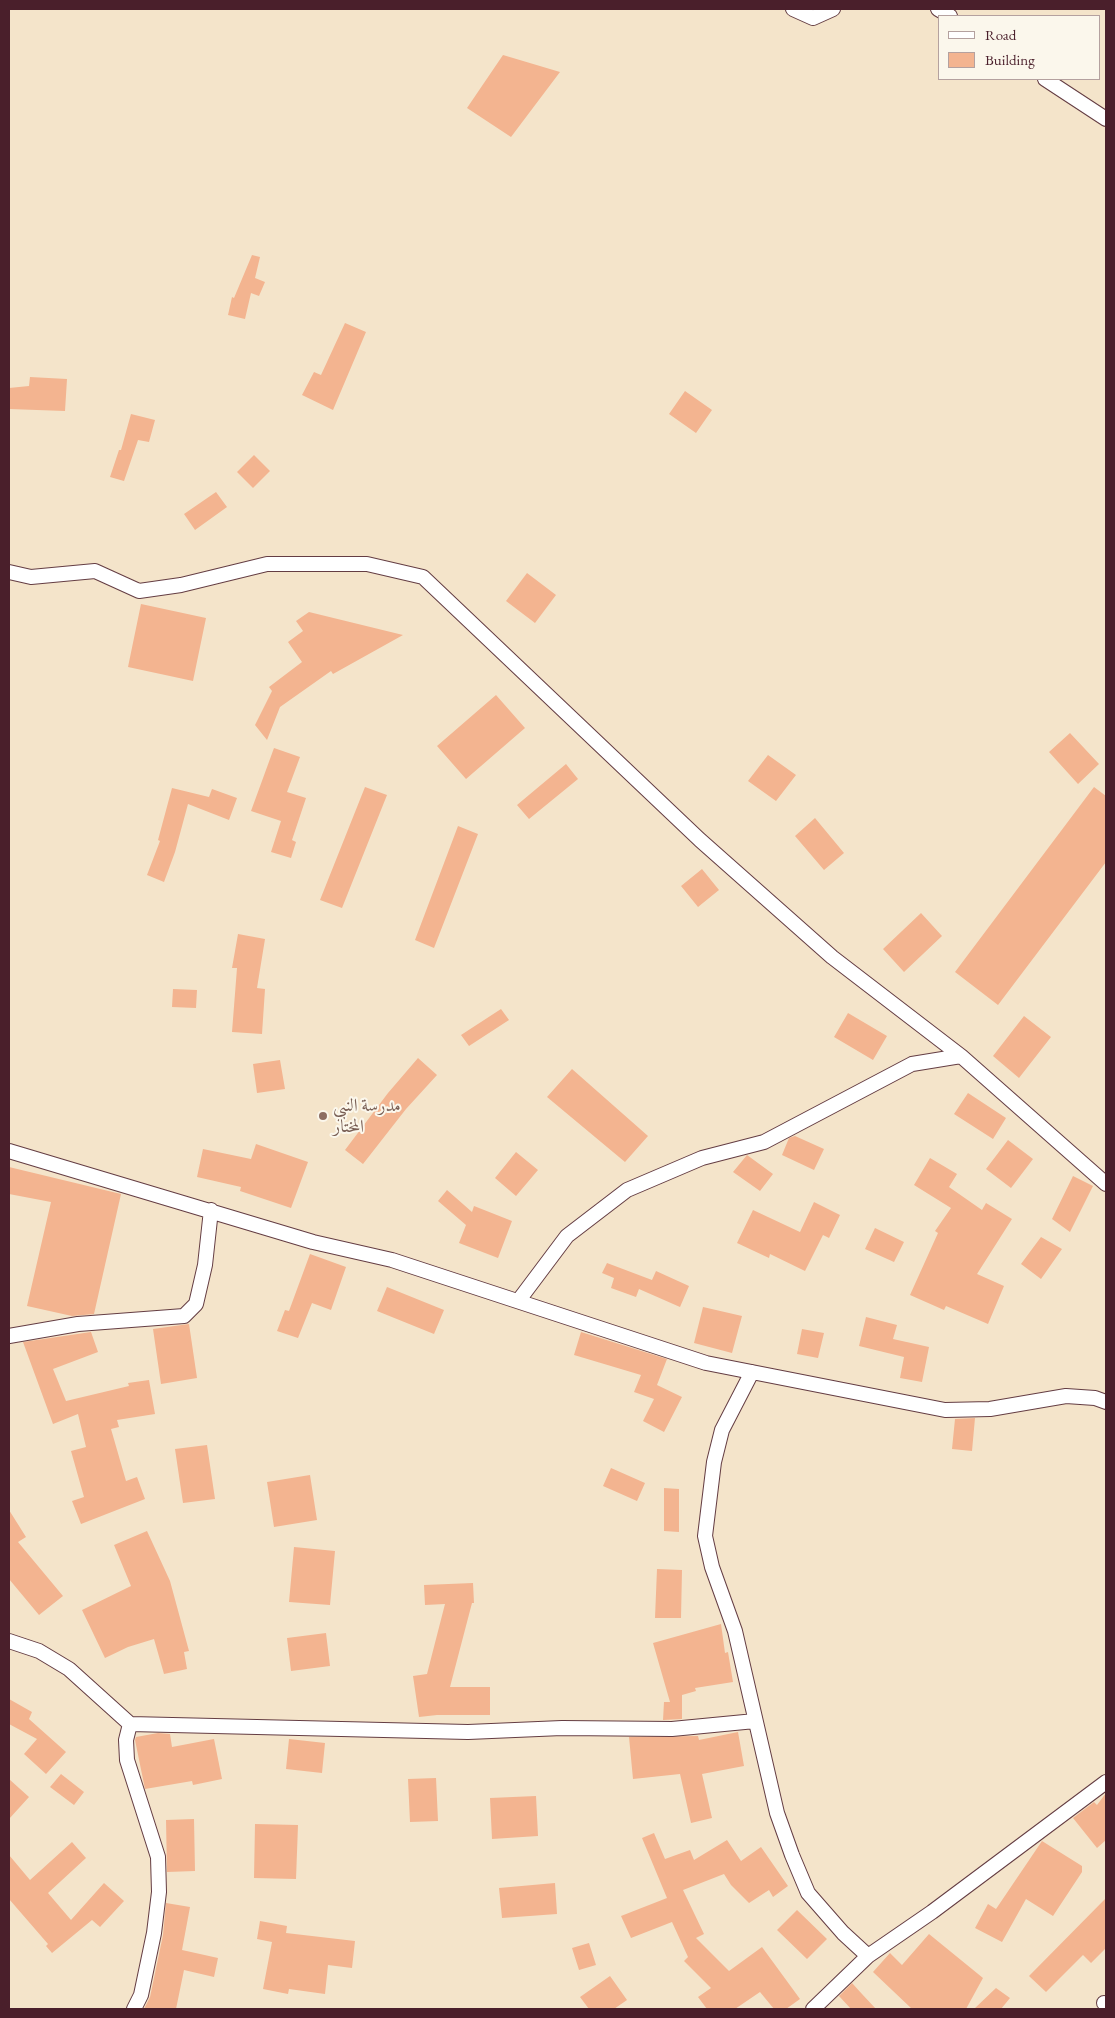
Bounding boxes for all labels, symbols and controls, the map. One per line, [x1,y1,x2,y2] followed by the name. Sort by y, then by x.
[938,15,1100,80] legend
[985,25,1016,44] text: Road
[985,50,1035,69] text: Building
[333,1095,401,1138] place label: مدرسة النبي المختار
[317,1110,329,1122] marker: مدرسة النبي المختار

